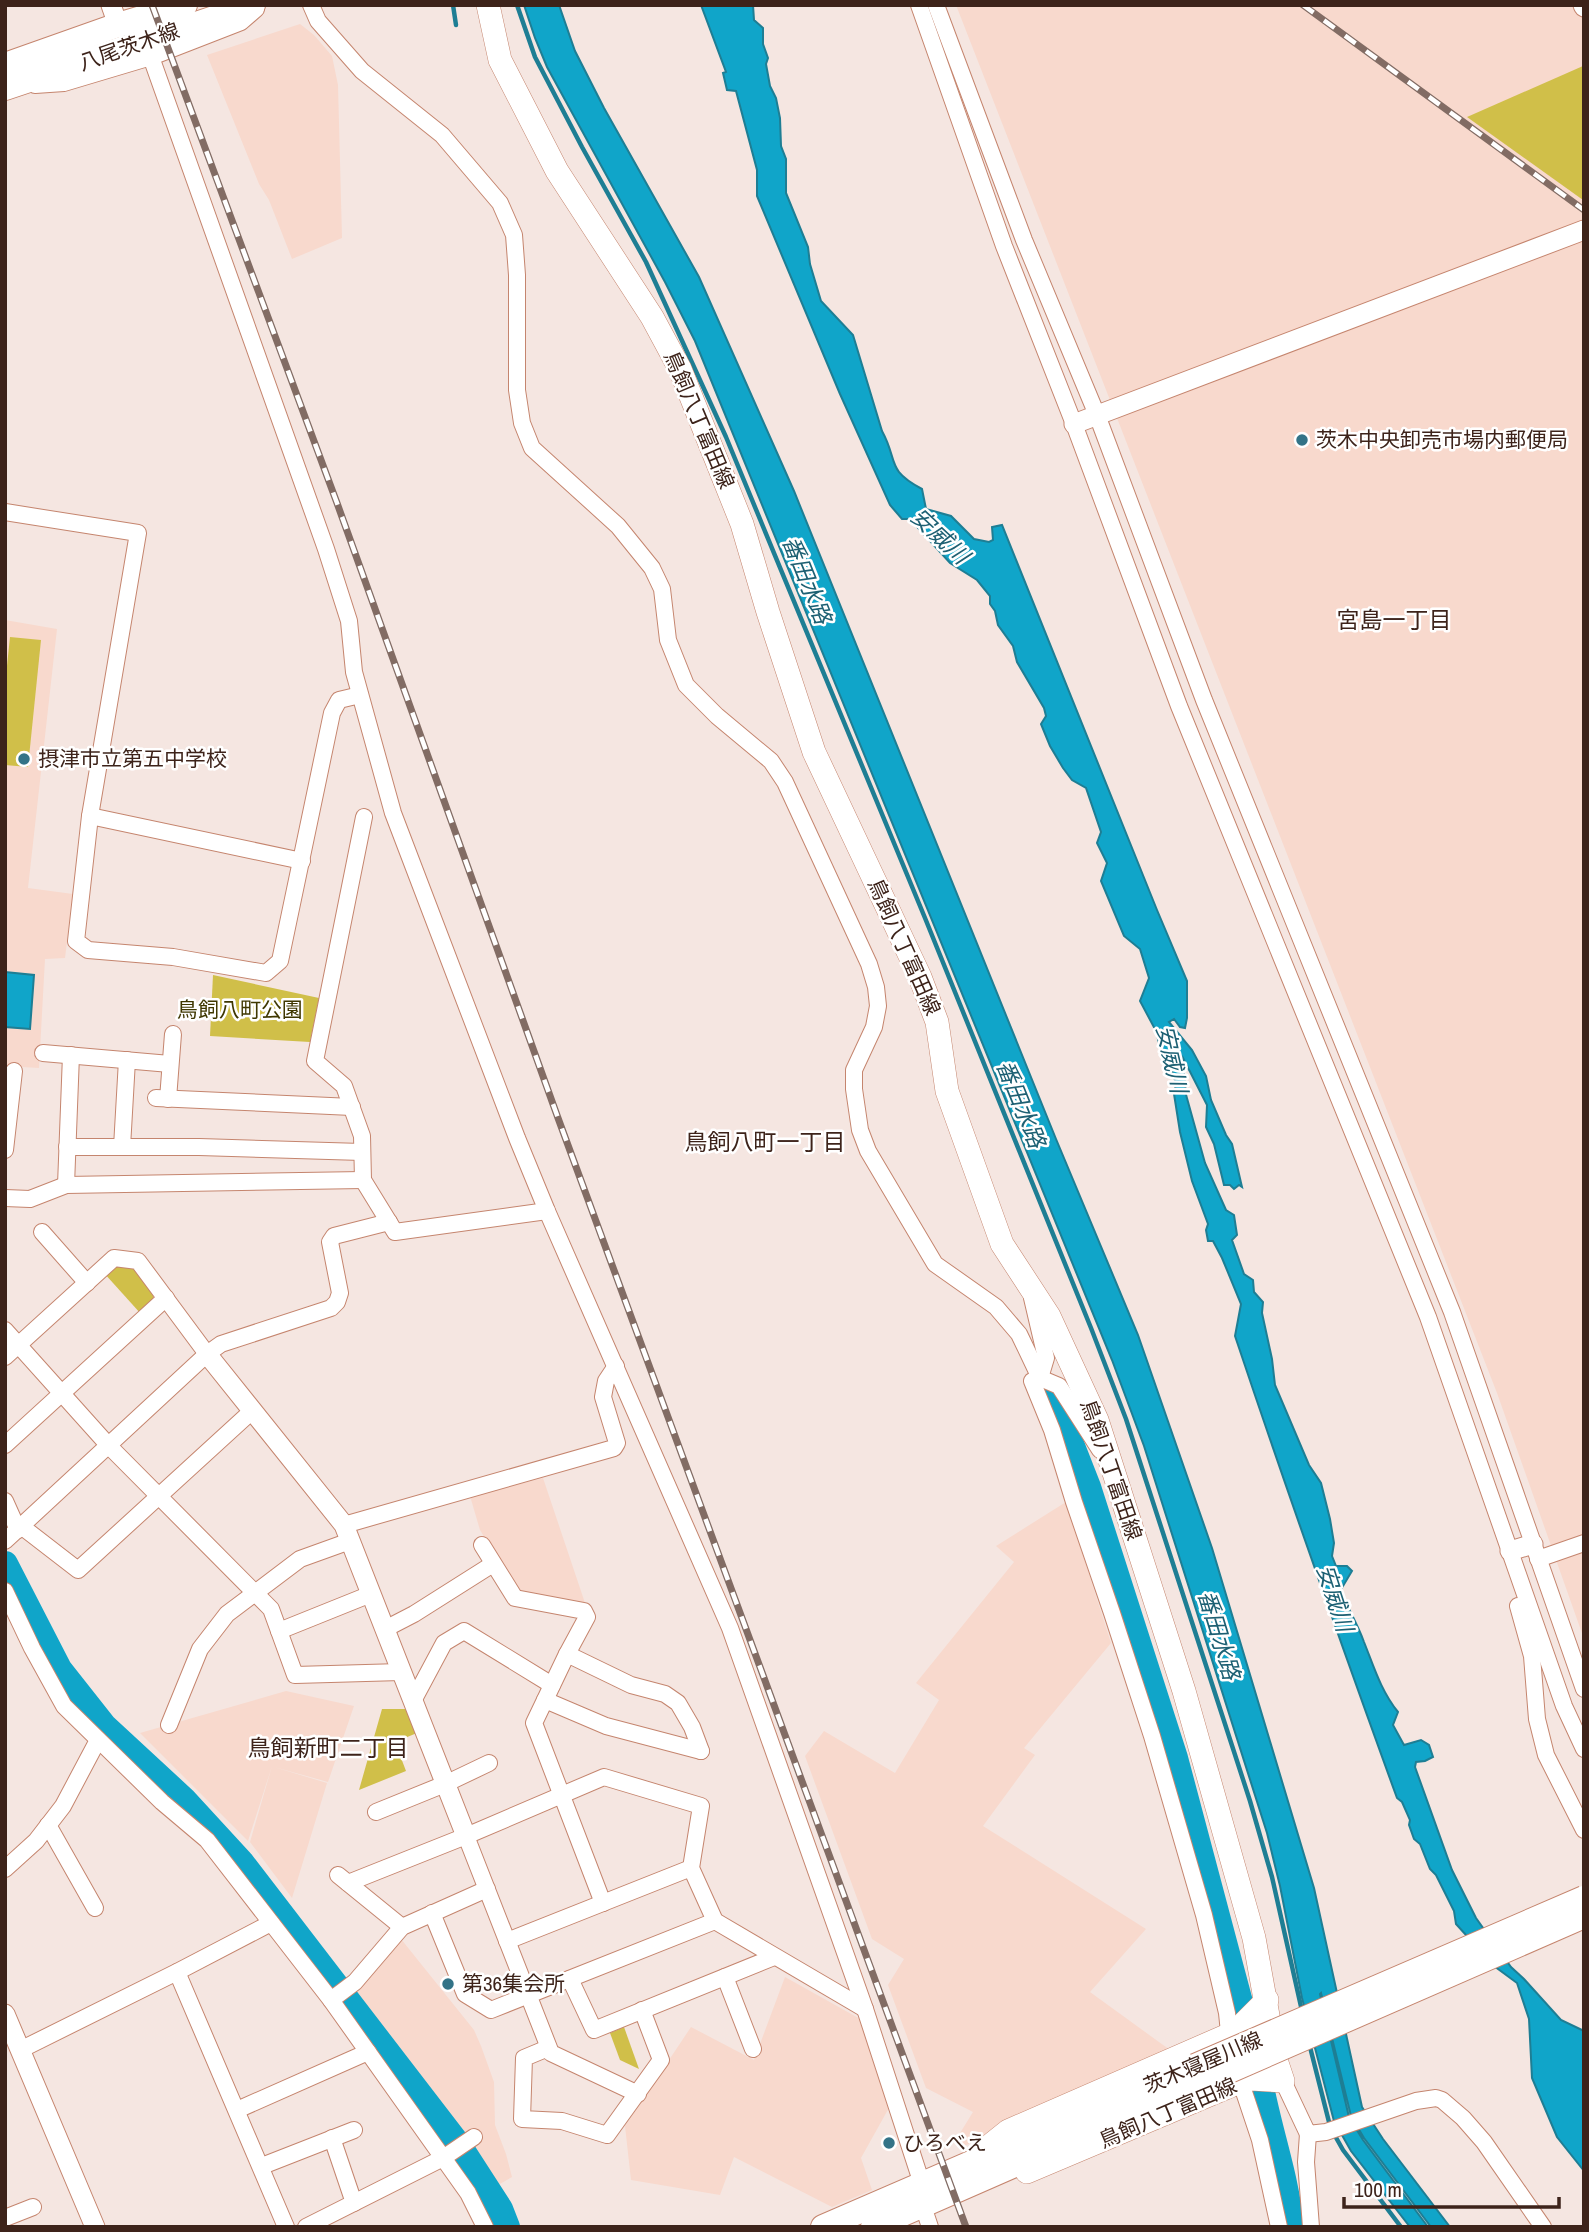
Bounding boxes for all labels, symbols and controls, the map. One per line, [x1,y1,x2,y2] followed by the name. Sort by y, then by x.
[74,16,183,77] street label: 八尾茨木線
[657,346,742,493] street label: 鳥飼八丁富田線
[1316,425,1568,454] place label: 茨木中央卸売市場内郵便局
[1294,432,1310,448] marker: 茨木中央卸売市場内郵便局
[905,501,978,573] water label: 安威川
[776,531,840,630] water label: 番田水路
[1337,604,1452,635] district label: 宮島一丁目
[38,744,227,773] place label: 摂津市立第五中学校
[16,751,32,767] marker: 摂津市立第五中学校
[861,874,948,1020] street label: 鳥飼八丁富田線
[177,995,303,1024] park label: 鳥飼八町公園
[1150,1022,1196,1099] water label: 安威川
[990,1055,1054,1154] water label: 番田水路
[685,1126,846,1157] district label: 鳥飼八町一丁目
[1074,1396,1149,1544] street label: 鳥飼八丁富田線
[1310,1560,1362,1638] water label: 安威川
[1191,1586,1248,1685] water label: 番田水路
[248,1732,409,1763] district label: 鳥飼新町二丁目
[462,1969,565,1998] place label: 第36集会所
[440,1976,456,1992] marker: 第36集会所
[1139,2025,1266,2101] street label: 茨木寝屋川線
[1094,2070,1241,2155] street label: 鳥飼八丁富田線
[903,2128,987,2157] place label: ひろべえ
[881,2135,897,2151] marker: ひろべえ
[1344,2166,1559,2210] scale bar
[1354,2175,1402,2204] text: 100 m

